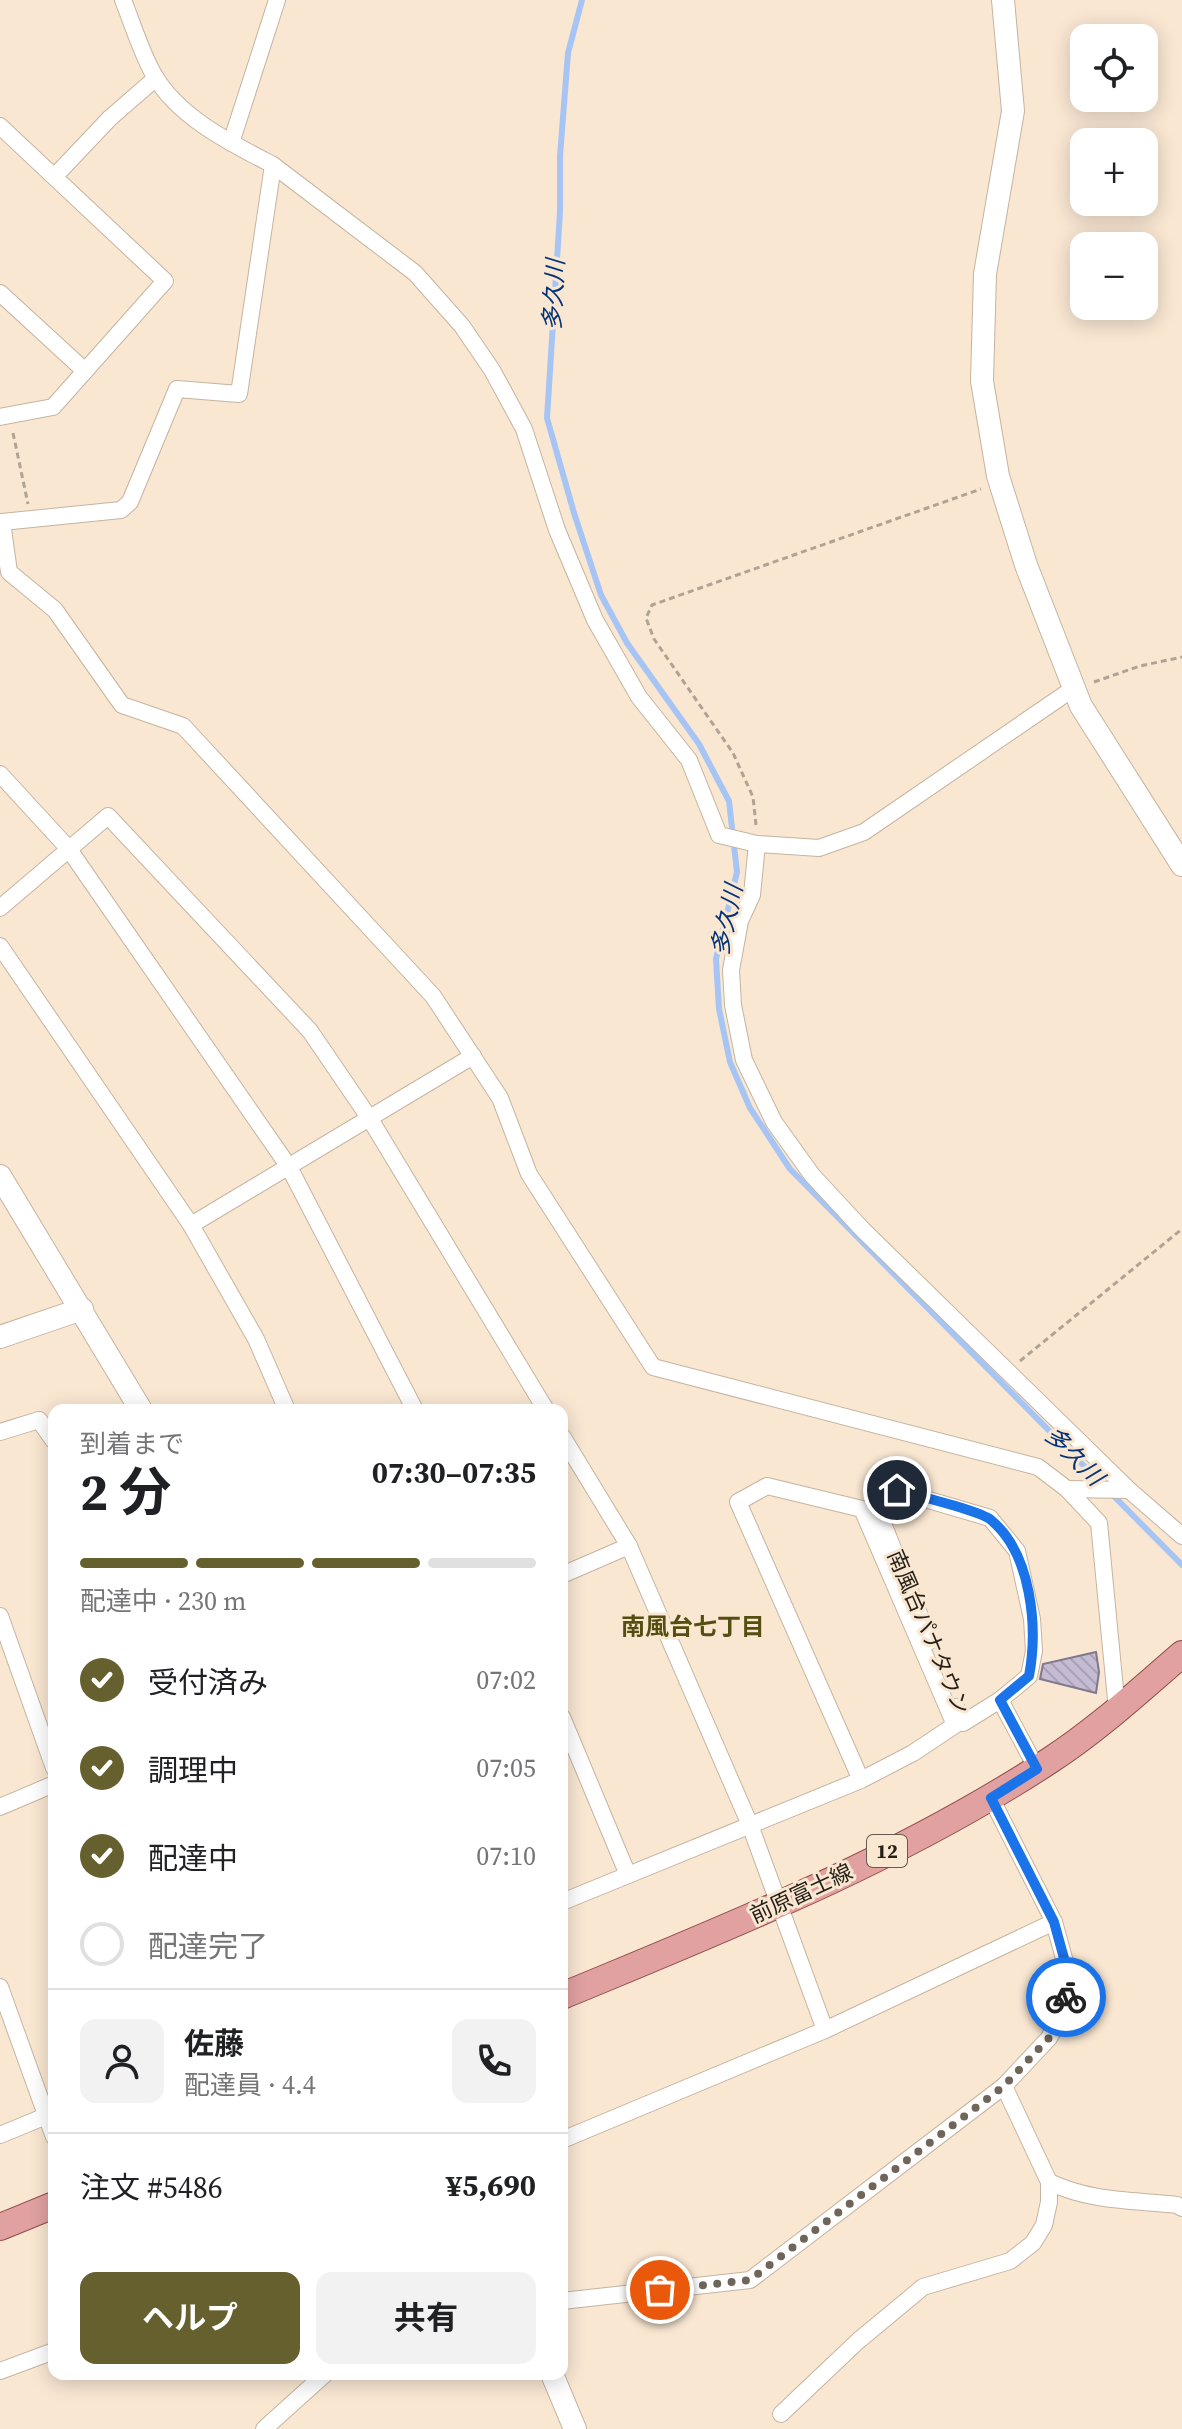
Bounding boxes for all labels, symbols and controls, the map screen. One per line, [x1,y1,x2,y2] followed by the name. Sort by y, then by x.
[1070,24,1158,320] map controls
[1070,24,1158,112] button: locate
[1070,128,1158,216] button: +
[1070,232,1158,320] button: −
[535,255,572,332] water label: 多久川
[703,878,751,959] water label: 多久川
[1037,1419,1114,1495] water label: 多久川
[80,1426,184,1462] text: 到着まで
[372,1452,536,1493] text: 07:30–07:35
[80,1456,171,1527] text: 2 分
[863,1456,931,1524] pin
[875,1468,919,1512] icon: home
[881,1545,977,1719] street label: 南風台パナタウン
[80,1583,246,1619] text: 配達中 · 230 m
[621,1610,765,1643] district label: 南風台七丁目
[80,1658,124,1702] icon: check
[148,1662,268,1703] text: 受付済み
[476,1662,536,1698] text: 07:02
[80,1746,124,1790] icon: check
[148,1750,238,1791] text: 調理中
[476,1750,536,1786] text: 07:05
[80,1834,124,1878] icon: check
[867,1835,907,1867] road number: 12
[148,1838,238,1879] text: 配達中
[476,1838,536,1874] text: 07:10
[745,1856,857,1930] street label: 前原富士線
[148,1926,268,1967] text: 配達完了
[1026,1957,1106,2037] courier
[1044,1975,1088,2019] icon: bike
[80,2019,164,2103] button: person
[452,2019,536,2103] button: phone
[184,2023,244,2064] text: 佐藤
[184,2067,316,2103] text: 配達員 · 4.4
[446,2165,536,2206] text: ¥5,690
[80,2167,223,2208] text: 注文 #5486
[626,2256,694,2324] pin
[638,2268,682,2312] icon: bag
[80,2272,300,2364] button: ヘルプ
[316,2272,536,2364] button: 共有

